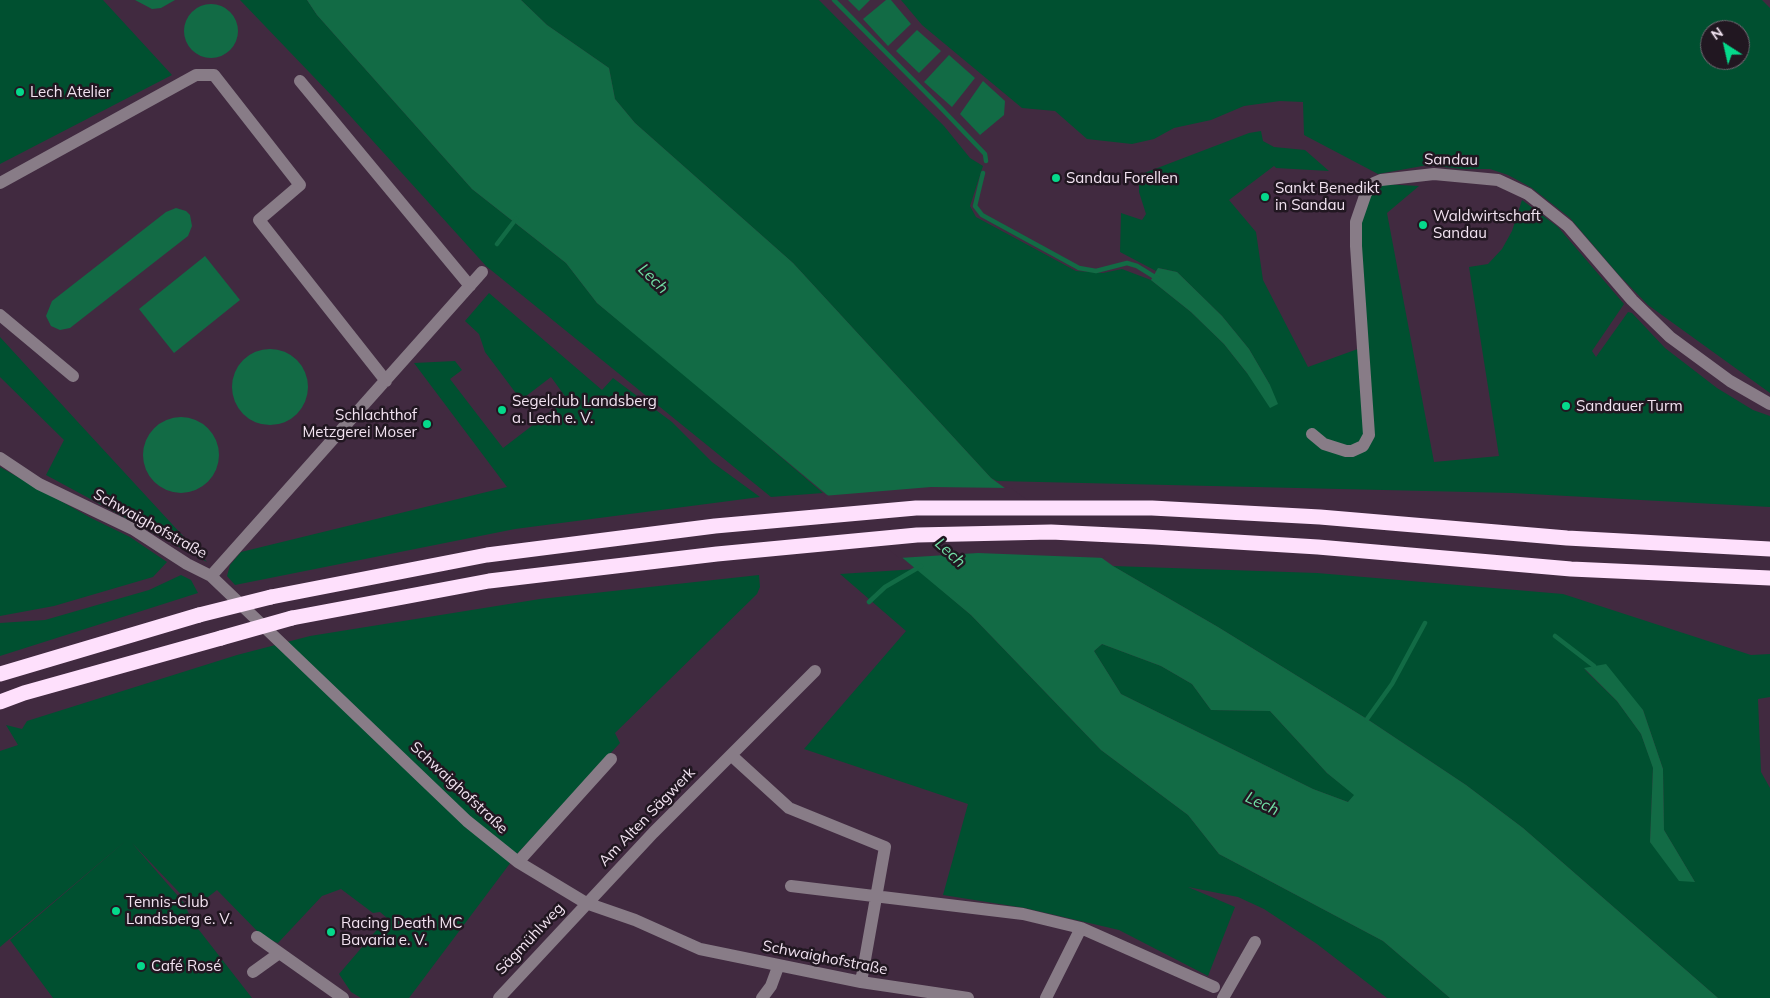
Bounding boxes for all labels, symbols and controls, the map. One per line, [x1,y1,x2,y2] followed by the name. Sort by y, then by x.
[1700,20,1750,70] north arrow
[1707,23,1726,44] text: N
[30,83,111,101] place label: Lech Atelier
[14,86,26,98] marker: Lech Atelier
[1424,151,1478,169] street label: Sandau
[1066,169,1178,187] place label: Sandau Forellen
[1050,172,1062,184] marker: Sandau Forellen
[1275,179,1380,214] place label: Sankt Benedikt in Sandau
[1259,191,1271,203] marker: Sankt Benedikt in Sandau
[1433,207,1541,242] place label: Waldwirtschaft Sandau
[1417,219,1429,231] marker: Waldwirtschaft Sandau
[634,260,672,298] water label: Lech
[512,392,657,427] place label: Segelclub Landsberg a. Lech e. V.
[1576,397,1683,415] place label: Sandauer Turm
[1560,400,1572,412] marker: Sandauer Turm
[496,404,508,416] marker: Segelclub Landsberg a. Lech e. V.
[302,406,417,441] place label: Schlachthof Metzgerei Moser
[421,418,433,430] marker: Schlachthof Metzgerei Moser
[90,485,210,563] street label: Schwaighofstraße
[931,534,969,572] water label: Lech
[406,738,512,838] street label: Schwaighofstraße
[595,764,699,870] street label: Am Alten Sägwerk
[1242,788,1282,820] water label: Lech
[126,893,232,928] place label: Tennis-Club Landsberg e. V.
[492,899,568,979] street label: Sägmühlweg
[110,905,122,917] marker: Tennis-Club Landsberg e. V.
[341,914,463,949] place label: Racing Death MC Bavaria e. V.
[325,926,337,938] marker: Racing Death MC Bavaria e. V.
[761,937,889,979] street label: Schwaighofstraße
[151,957,221,975] place label: Café Rosé
[135,960,147,972] marker: Café Rosé

